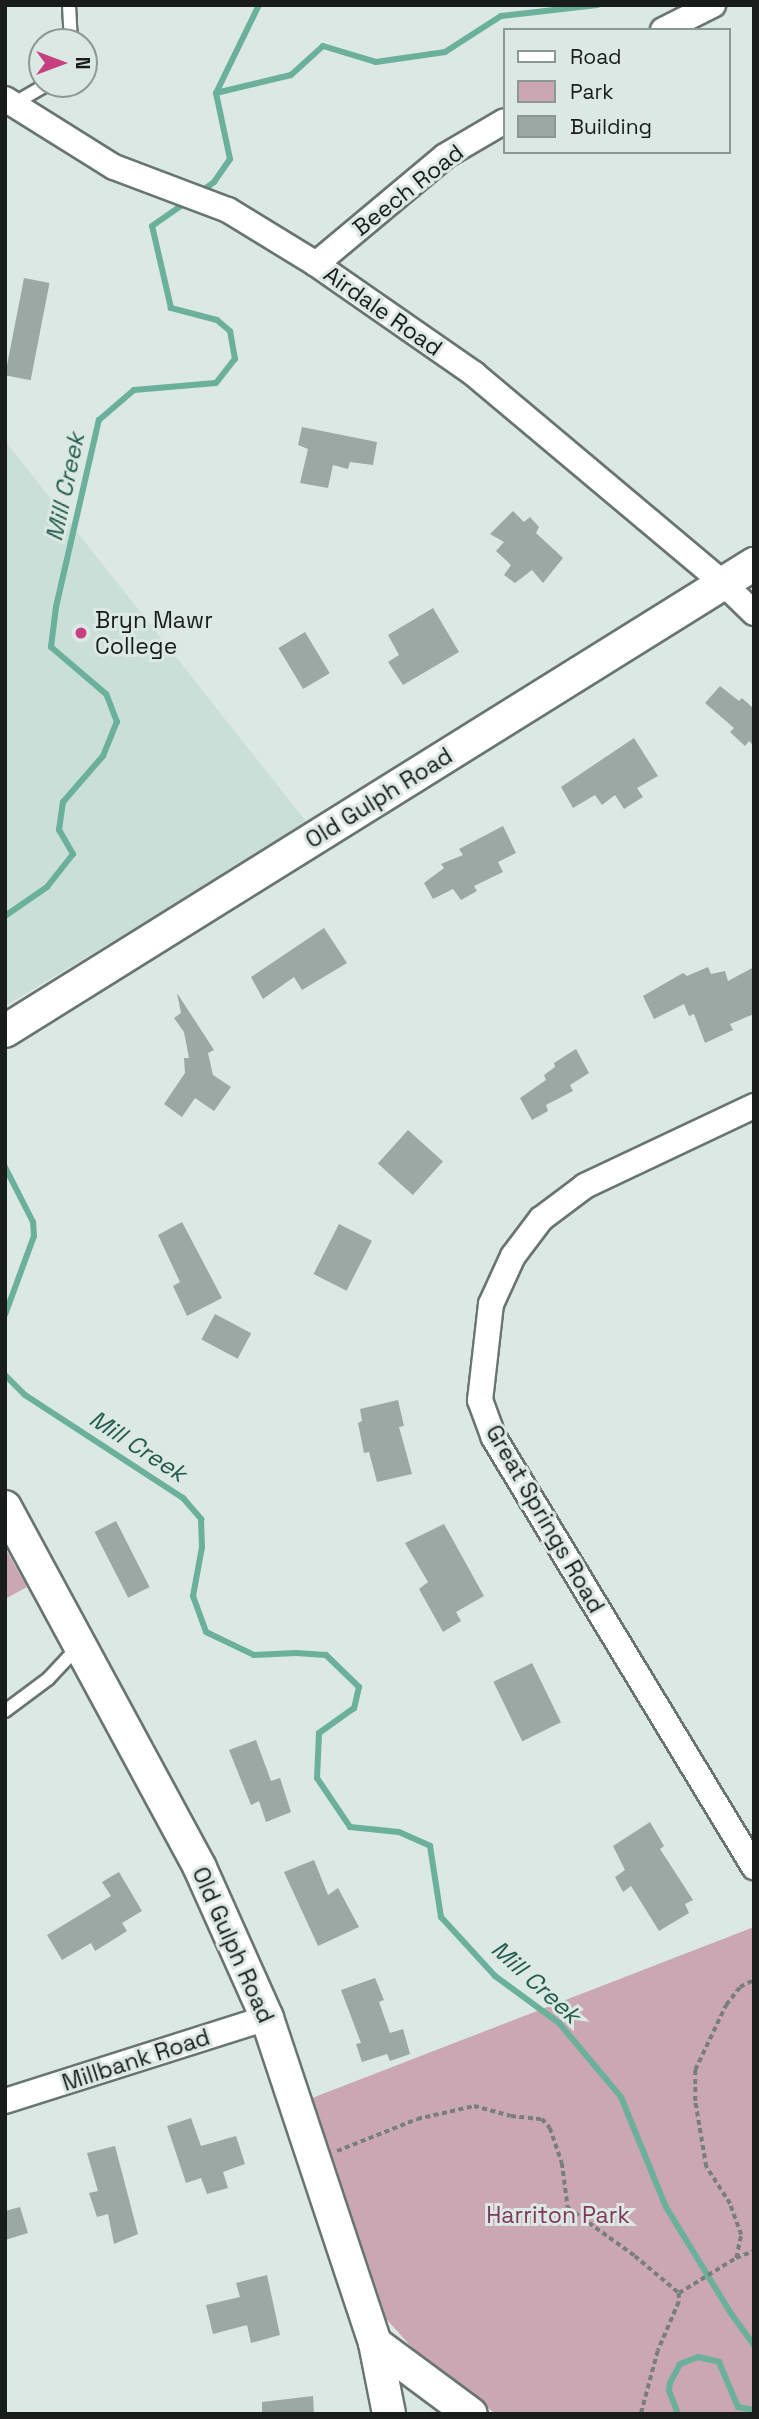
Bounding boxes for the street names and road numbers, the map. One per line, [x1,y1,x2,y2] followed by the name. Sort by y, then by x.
[347,138,469,242] street label: Beech Road
[319,260,447,362] street label: Airdale Road
[300,742,458,854] street label: Old Gulph Road
[480,1420,610,1618] street label: Great Springs Road
[186,1863,280,2027] street label: Old Gulph Road
[59,2023,213,2097] street label: Millbank Road

